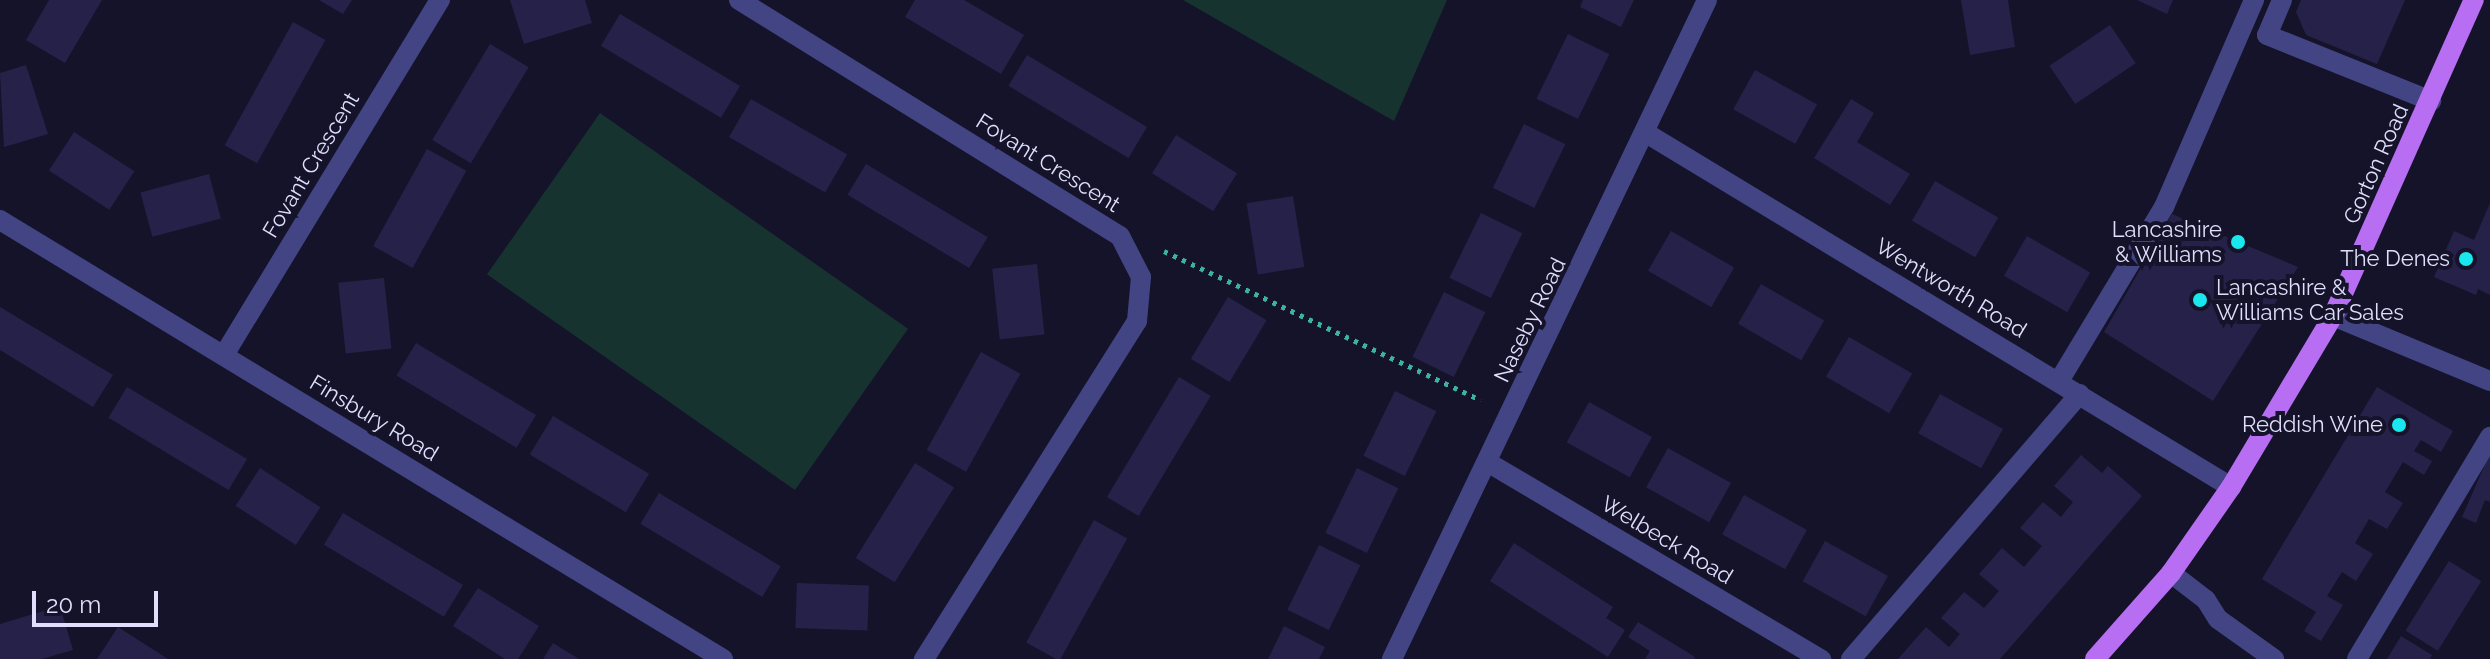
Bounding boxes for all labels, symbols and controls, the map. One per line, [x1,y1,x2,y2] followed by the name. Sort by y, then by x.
[257,87,365,243] street label: Fovant Crescent
[2338,100,2414,228] street label: Gorton Road
[971,108,1125,218] street label: Fovant Crescent
[2112,216,2222,268] place label: Lancashire & Williams
[1871,233,2031,343] street label: Wentworth Road
[2229,233,2247,251] marker: Lancashire & Williams
[2340,246,2450,272] place label: The Denes
[2457,250,2475,268] marker: The Denes
[1488,253,1572,387] street label: Naseby Road
[2216,274,2404,326] place label: Lancashire & Williams Car Sales
[2191,291,2209,309] marker: Lancashire & Williams Car Sales
[305,369,443,467] street label: Finsbury Road
[2241,412,2383,438] place label: Reddish Wine
[2390,416,2408,434] marker: Reddish Wine
[1596,490,1738,590] street label: Welbeck Road
[36,575,162,625] scale bar
[46,590,101,619] text: 20 m

